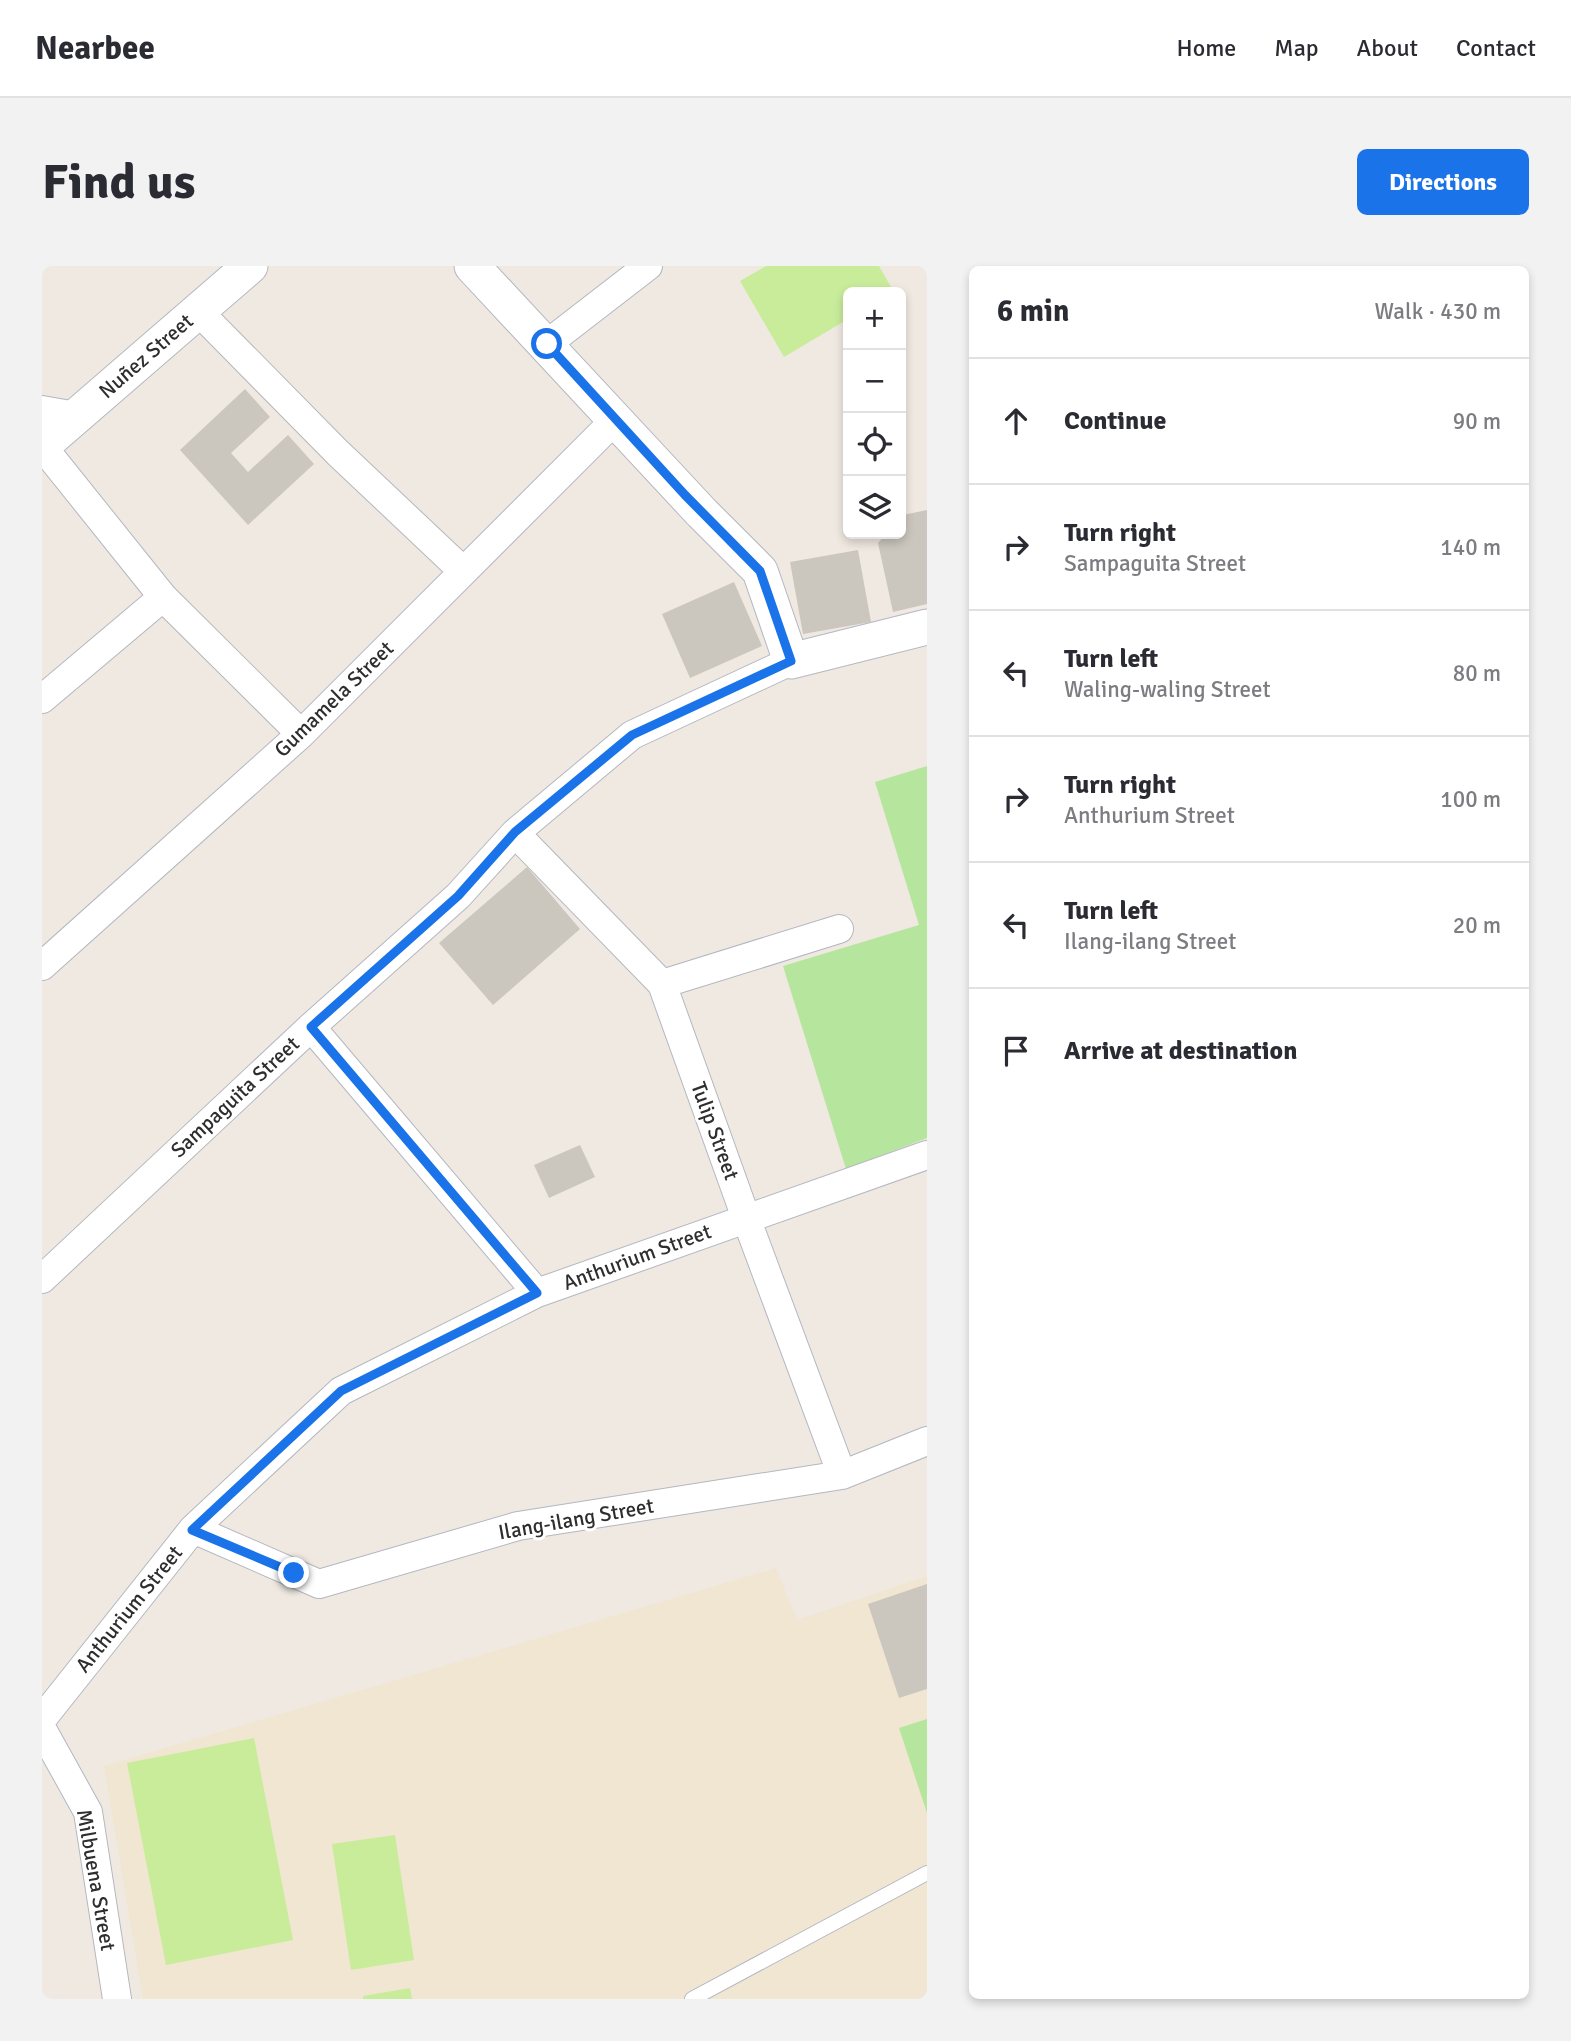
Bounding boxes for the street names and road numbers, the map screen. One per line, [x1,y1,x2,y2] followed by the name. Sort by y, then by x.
[94,308,198,404] street label: Nuñez Street
[269,636,399,762] street label: Gumamela Street
[165,1031,305,1163] street label: Sampaguita Street
[685,1078,745,1184] street label: Tulip Street
[559,1218,715,1296] street label: Anthurium Street
[496,1493,656,1545] street label: Ilang-ilang Street
[70,1540,188,1678] street label: Anthurium Street
[71,1807,121,1953] street label: Milbuena Street

